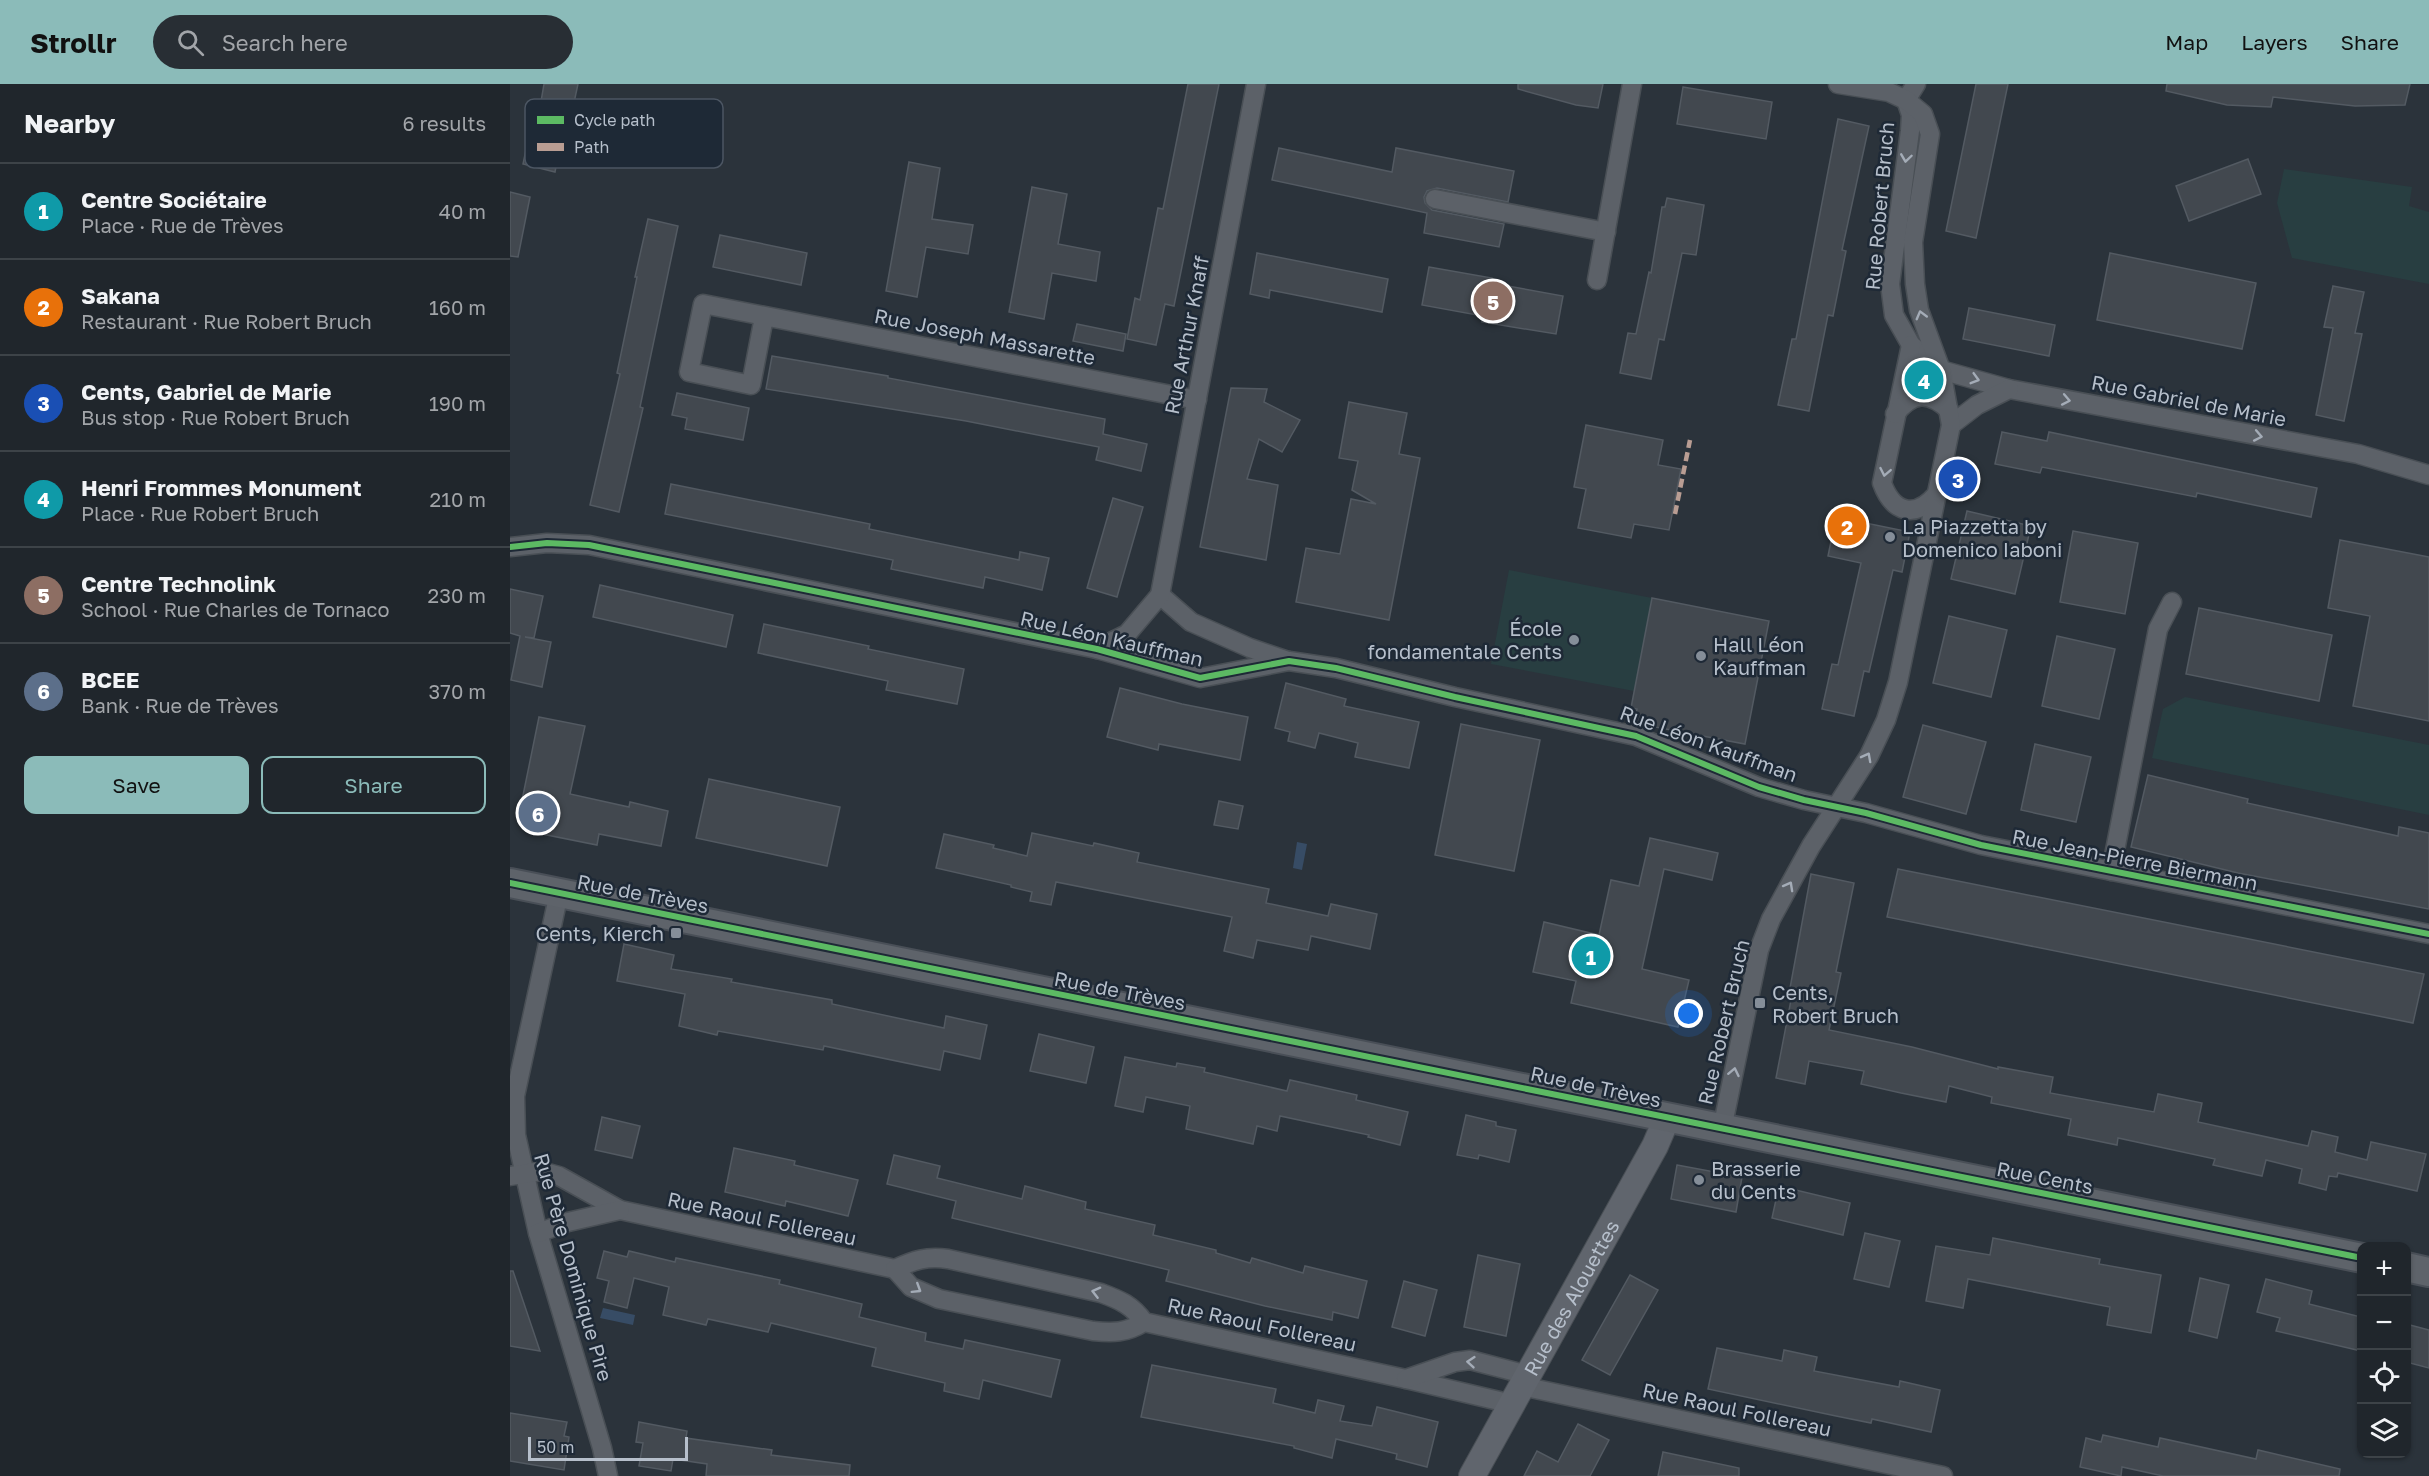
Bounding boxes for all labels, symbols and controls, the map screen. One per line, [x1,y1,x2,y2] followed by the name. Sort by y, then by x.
[153,15,573,69] search box
[30,26,117,59] text: Strollr
[174,26,207,59] icon: search
[222,29,348,56] text: Search here
[2165,29,2208,55] text: Map
[2241,29,2308,55] text: Layers
[2341,29,2399,55] text: Share
[525,99,723,168] legend
[24,108,115,139] text: Nearby
[574,110,655,130] text: Cycle path
[402,111,486,135] text: 6 results
[1860,121,1898,291] street label: Rue Robert Bruch
[574,137,609,157] text: Path
[1901,153,1913,162] one-way arrow
[81,186,267,213] text: Centre Sociétaire
[38,199,49,223] text: 1
[439,199,486,223] text: 40 m
[81,213,284,237] text: Place · Rue de Trèves
[1159,254,1213,416] street label: Rue Arthur Knaff
[1474,278,1512,324] pin: 5
[81,282,160,309] text: Sakana
[37,295,50,319] text: 2
[429,295,486,319] text: 160 m
[873,303,1097,369] street label: Rue Joseph Massarette
[81,309,372,333] text: Restaurant · Rue Robert Bruch
[1916,310,1928,321] one-way arrow
[1904,358,1944,402] pin: 4
[2090,369,2288,431] street label: Rue Gabriel de Marie
[1970,372,1980,385] one-way arrow
[81,378,331,405] text: Cents, Gabriel de Marie
[37,391,50,415] text: 3
[429,391,486,415] text: 190 m
[2061,393,2071,406] one-way arrow
[81,405,350,429] text: Bus stop · Rue Robert Bruch
[2253,429,2263,442] one-way arrow
[1938,456,1978,502] pin: 3
[1879,466,1892,476] one-way arrow
[81,474,361,501] text: Henri Frommes Monument
[37,487,50,511] text: 4
[430,487,486,511] text: 210 m
[81,501,319,525] text: Place · Rue Robert Bruch
[1828,504,1866,548] pin: 2
[1902,514,2062,561] place label: La Piazzetta by Domenico Iaboni
[1883,530,1897,544] marker: La Piazzetta by Domenico Iaboni
[81,570,276,597] text: Centre Technolink
[37,583,50,607] text: 5
[428,583,486,607] text: 230 m
[81,597,390,621] text: School · Rue Charles de Tornaco
[1018,605,1206,671] street label: Rue Léon Kauffman
[1368,616,1562,663] place label: École fondamentale Cents
[1713,632,1806,679] place label: Hall Léon Kauffman
[1567,633,1581,647] marker: École fondamentale Cents
[1694,649,1708,663] marker: Hall Léon Kauffman
[81,666,139,693] text: BCEE
[37,679,50,703] text: 6
[429,679,486,703] text: 370 m
[81,693,279,717] text: Bank · Rue de Trèves
[1617,700,1801,786] street label: Rue Léon Kauffman
[1860,753,1871,764] one-way arrow
[24,756,249,814] button: Save
[261,756,486,814] button: Share
[519,790,558,836] pin: 6
[2010,823,2260,895] street label: Rue Jean-Pierre Biermann
[575,869,711,917] street label: Rue de Trèves
[1782,881,1793,892] one-way arrow
[536,921,664,945] place label: Cents, Kierch
[669,926,683,940] marker: Cents, Kierch
[1572,934,1610,978] pin: 1
[1692,937,1754,1107] street label: Rue Robert Bruch
[1052,966,1188,1014] street label: Rue de Trèves
[1772,980,1899,1027] place label: Cents, Robert Bruch
[1753,996,1767,1010] marker: Cents, Robert Bruch
[1674,999,1703,1028] your location
[1528,1060,1664,1112] street label: Rue de Trèves
[1727,1067,1740,1077] one-way arrow
[530,1150,618,1384] street label: Rue Père Dominique Pire
[1711,1156,1801,1203] place label: Brasserie du Cents
[1995,1156,2095,1198] street label: Rue Cents
[1692,1173,1706,1187] marker: Brasserie du Cents
[665,1186,859,1250] street label: Rue Raoul Follereau
[1518,1216,1624,1380] street label: Rue des Alouettes
[2357,1242,2411,1458] map controls
[2357,1242,2411,1296] button: +
[911,1281,921,1293] one-way arrow
[1091,1287,1101,1300] one-way arrow
[1165,1292,1359,1356] street label: Rue Raoul Follereau
[2357,1296,2411,1350] button: −
[2357,1350,2411,1404] button: locate
[1466,1356,1475,1369] one-way arrow
[1640,1377,1834,1441] street label: Rue Raoul Follereau
[2357,1404,2411,1458] button: layers
[528,1434,688,1462] scale bar
[537,1437,574,1457] text: 50 m

